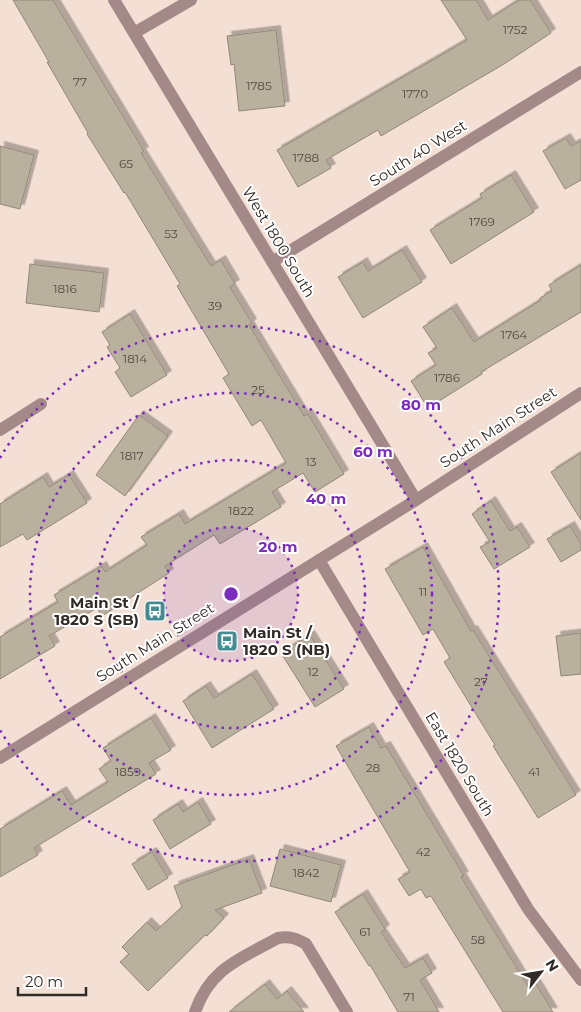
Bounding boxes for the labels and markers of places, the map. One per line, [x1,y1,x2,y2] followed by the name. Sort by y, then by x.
[222,585,240,603] centre of rings
[54,593,140,629] place label: Main St / 1820 S (SB)
[143,599,167,623] bus stop icon: Main St / 1820 S (SB)
[243,623,330,659] place label: Main St / 1820 S (NB)
[215,629,239,653] bus stop icon: Main St / 1820 S (NB)

